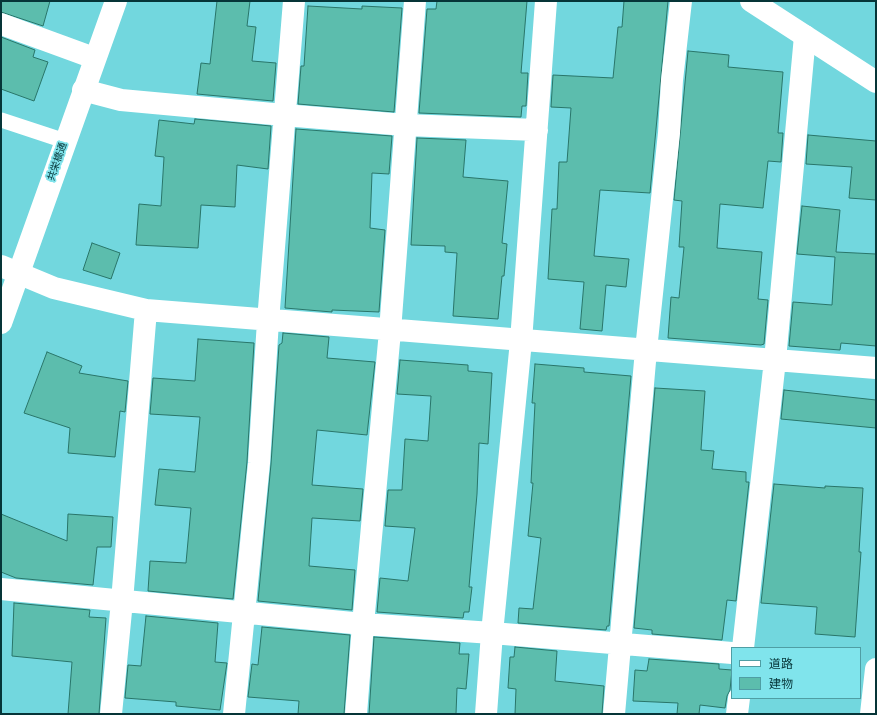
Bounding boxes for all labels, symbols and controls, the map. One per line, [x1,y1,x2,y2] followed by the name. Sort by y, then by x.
[46,141,70,183] street label: 共栄橋通
[731,647,861,699] legend
[769,656,793,673] text: 道路
[769,676,793,693] text: 建物

